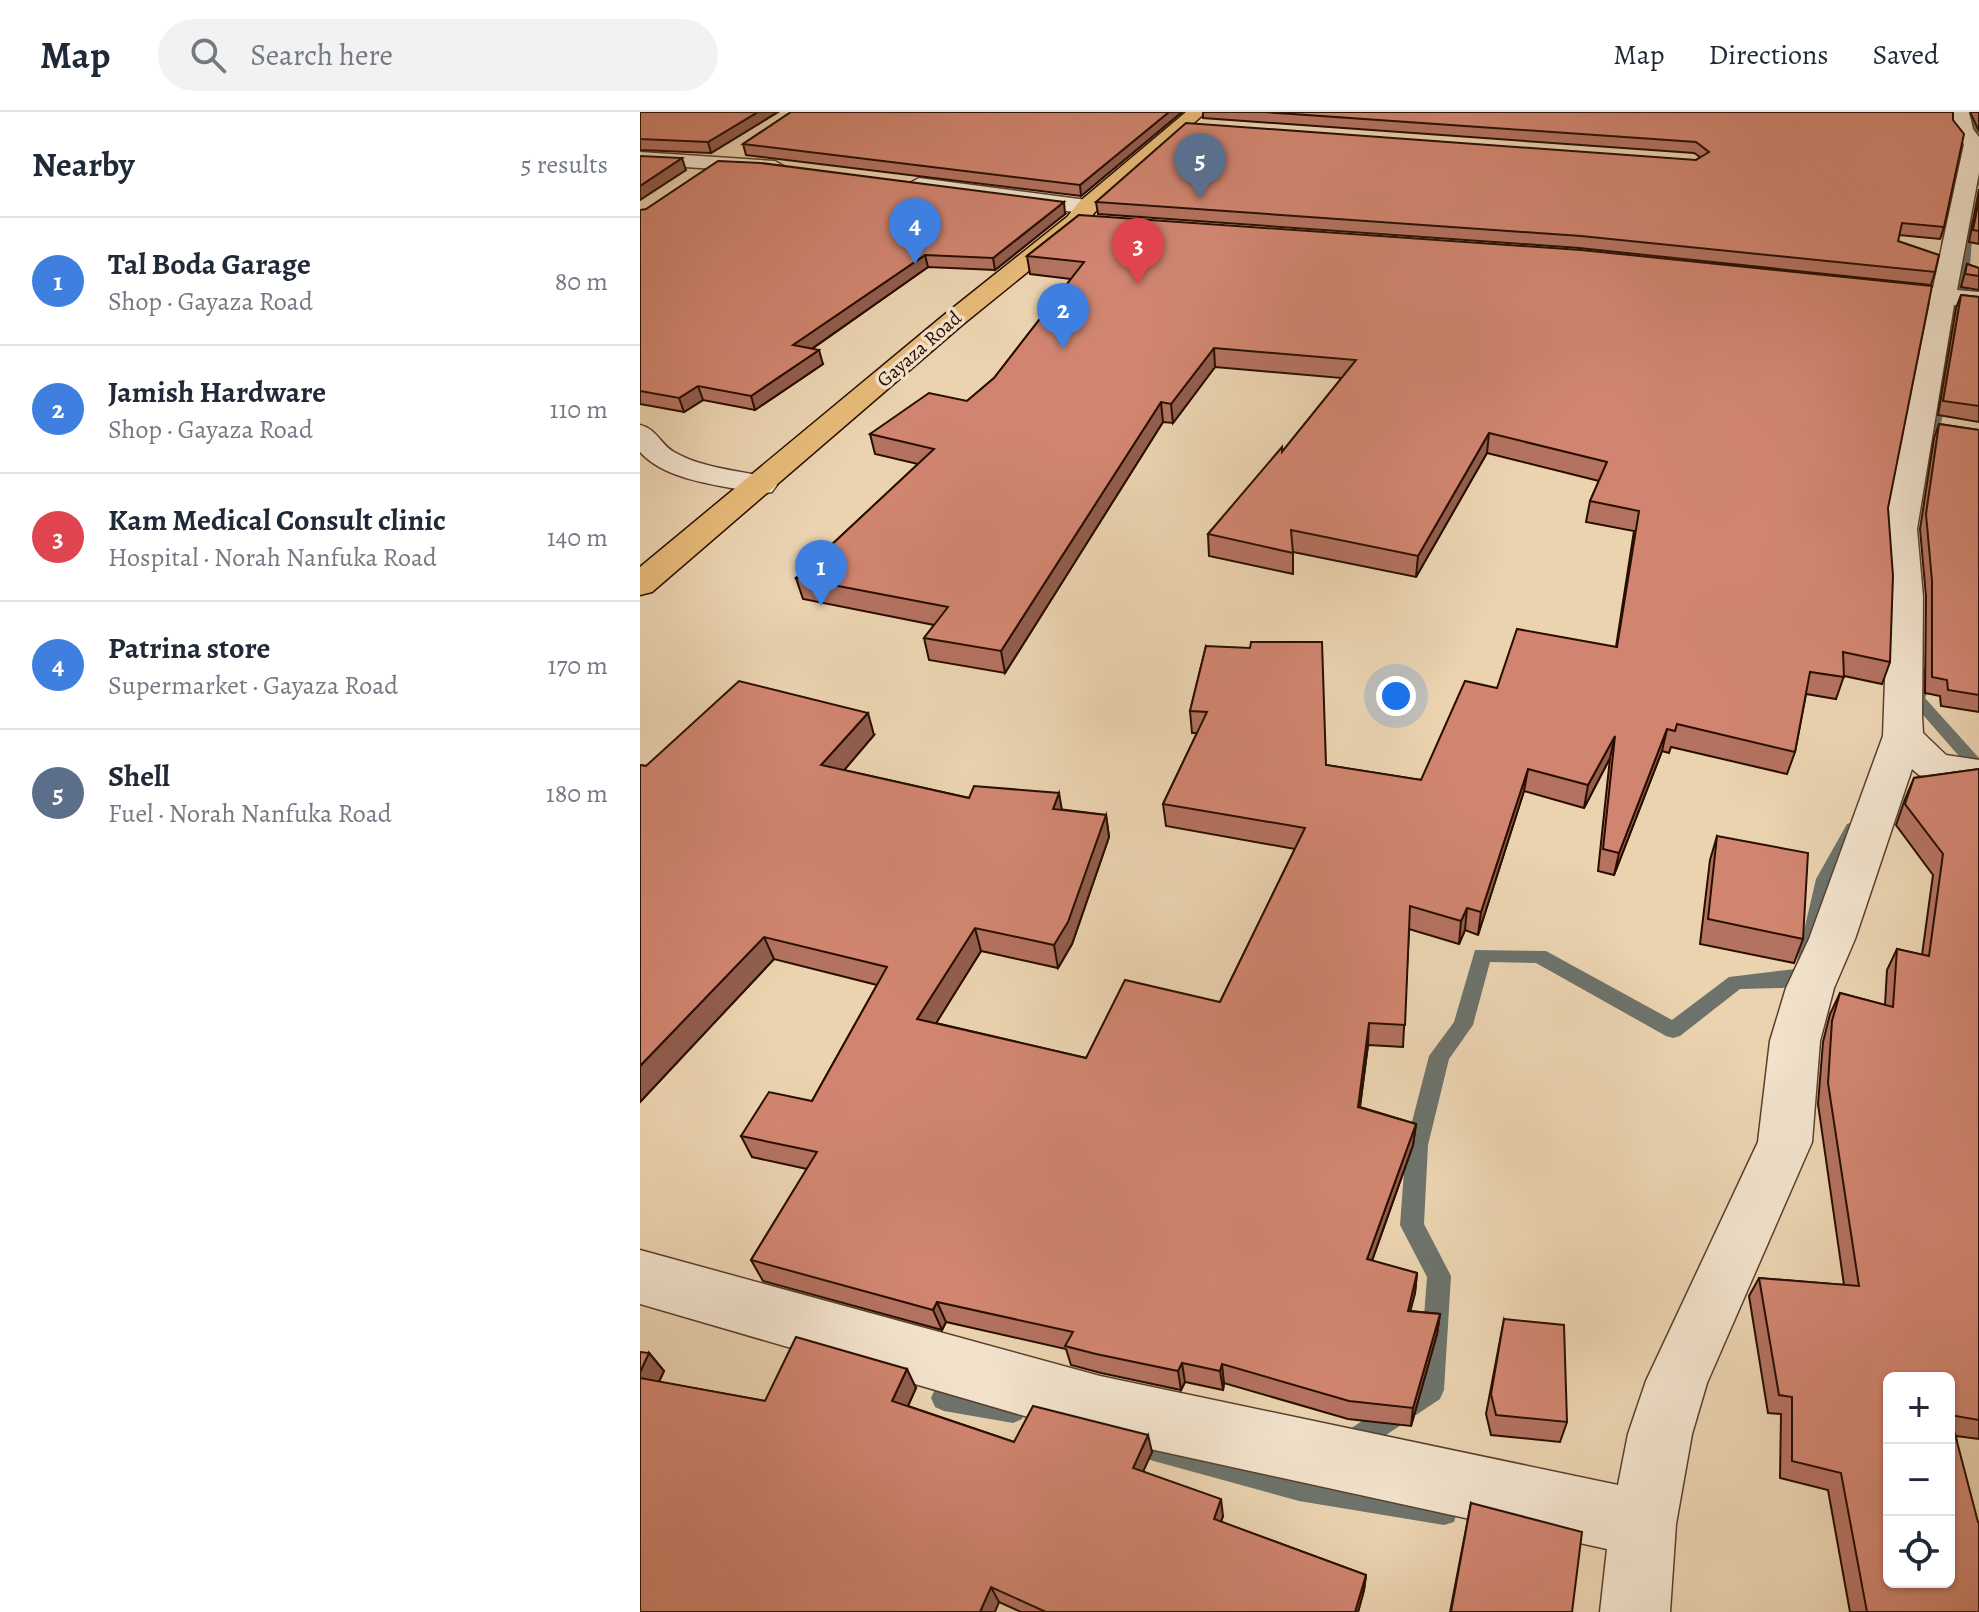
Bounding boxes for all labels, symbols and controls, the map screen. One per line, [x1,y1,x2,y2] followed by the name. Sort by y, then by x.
[158,19,718,91] search box
[40,29,110,81] text: Map
[186,33,230,77] icon: search
[250,35,393,75] text: Search here
[1613,36,1664,74] text: Map
[1708,36,1829,74] text: Directions
[1873,36,1939,74] text: Saved
[1174,133,1226,199] pin: 5
[32,141,135,188] text: Nearby
[520,147,608,182] text: 5 results
[889,198,941,264] pin: 4
[1112,218,1164,284] pin: 3
[108,244,311,284] text: Tal Boda Garage
[53,264,63,299] text: 1
[555,264,608,299] text: 80 m
[1037,283,1089,349] pin: 2
[108,284,313,319] text: Shop · Gayaza Road
[871,304,967,393] street label: Gayaza Road
[108,372,326,412] text: Jamish Hardware
[52,392,64,427] text: 2
[550,392,608,427] text: 110 m
[108,412,313,447] text: Shop · Gayaza Road
[108,500,446,540] text: Kam Medical Consult clinic
[52,520,64,555] text: 3
[547,520,608,555] text: 140 m
[108,540,437,575] text: Hospital · Norah Nanfuka Road
[795,540,847,606] pin: 1
[108,628,270,668] text: Patrina store
[52,648,64,683] text: 4
[548,648,608,683] text: 170 m
[108,668,398,703] text: Supermarket · Gayaza Road
[1376,676,1416,716] your location
[108,756,170,796] text: Shell
[52,776,64,811] text: 5
[546,776,608,811] text: 180 m
[108,796,392,831] text: Fuel · Norah Nanfuka Road
[1883,1372,1955,1588] map controls
[1883,1372,1955,1444] button: +
[1883,1444,1955,1516] button: −
[1883,1516,1955,1588] button: locate

